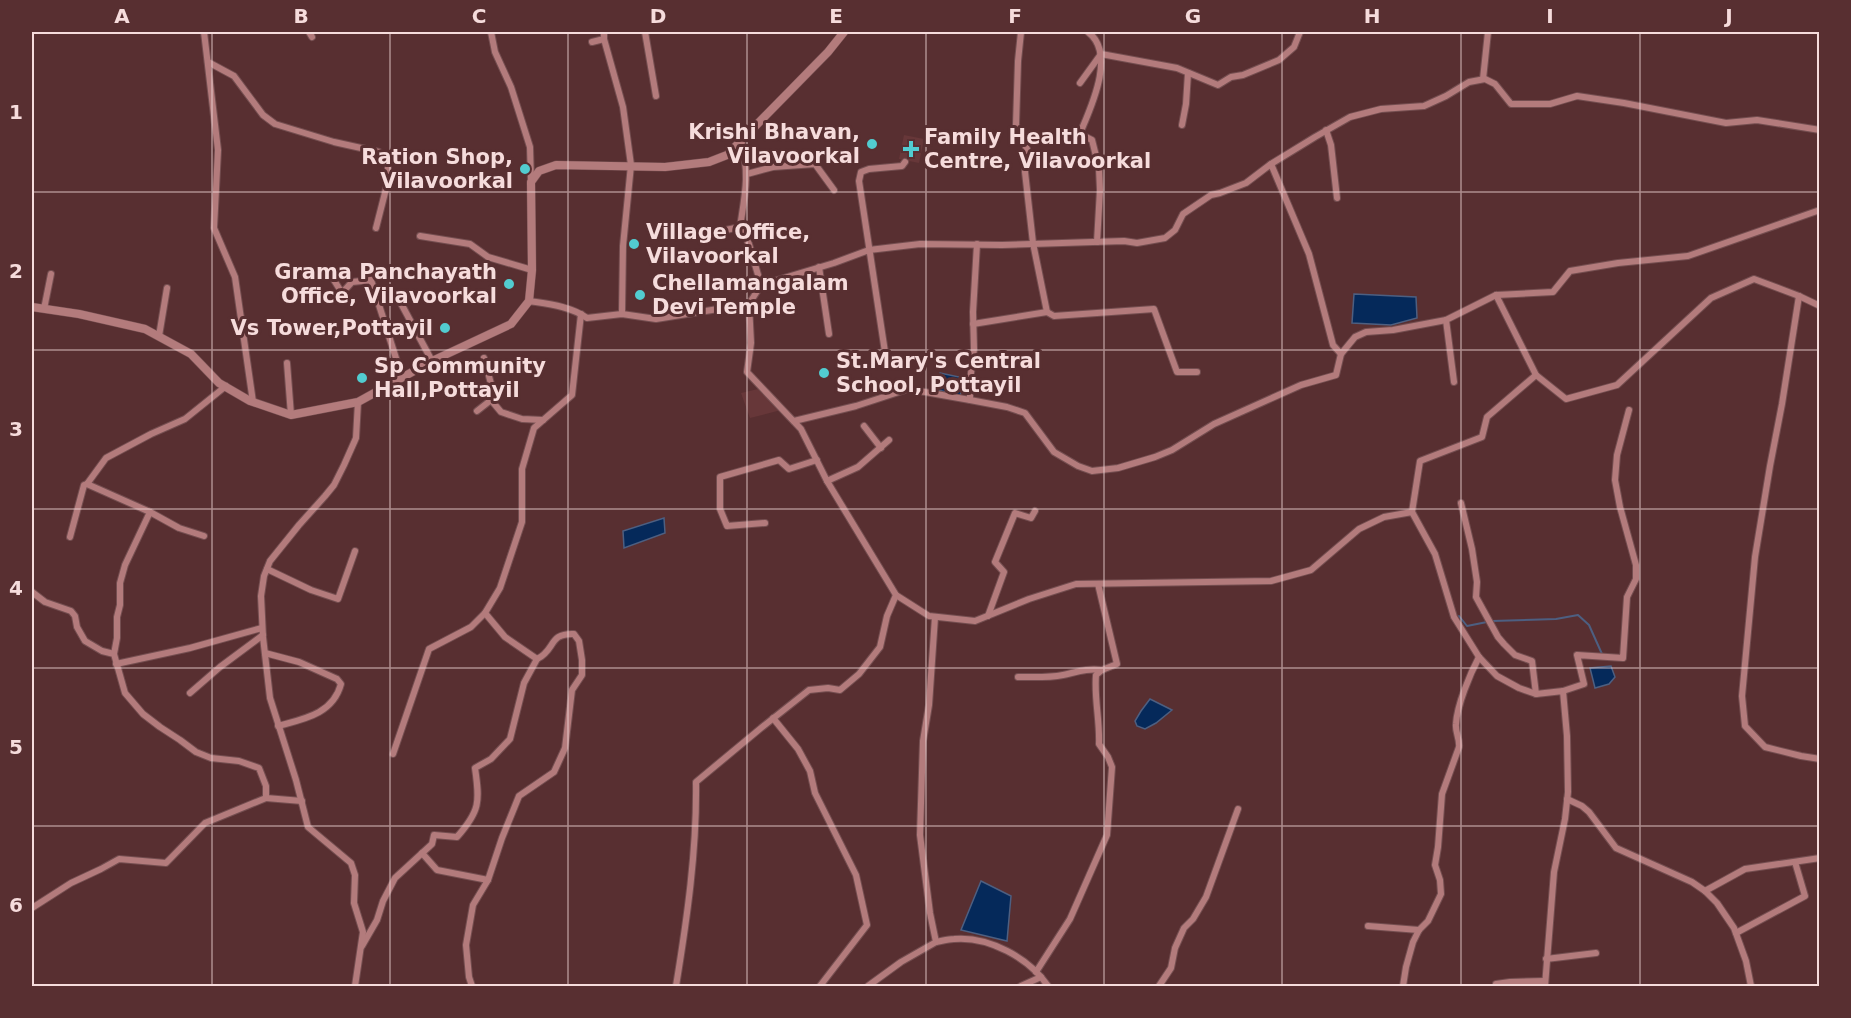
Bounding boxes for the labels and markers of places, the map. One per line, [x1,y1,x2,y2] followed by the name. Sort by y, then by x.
[688,120,860,168] place label: Krishi Bhavan, Vilavoorkal
[924,125,1151,173] place label: Family Health Centre, Vilavoorkal
[865,137,879,151] marker: Krishi Bhavan, Vilavoorkal
[902,140,920,158] marker: Family Health Centre, Vilavoorkal
[361,145,513,193] place label: Ration Shop, Vilavoorkal
[518,162,532,176] marker: Ration Shop, Vilavoorkal
[646,220,810,268] place label: Village Office, Vilavoorkal
[627,237,641,251] marker: Village Office, Vilavoorkal
[274,260,497,308] place label: Grama Panchayath Office, Vilavoorkal
[652,271,849,319] place label: Chellamangalam Devi Temple
[502,277,516,291] marker: Grama Panchayath Office, Vilavoorkal
[633,288,647,302] marker: Chellamangalam Devi Temple
[231,316,433,340] place label: Vs Tower,Pottayil
[438,321,452,335] marker: Vs Tower,Pottayil
[836,349,1041,397] place label: St.Mary's Central School, Pottayil
[374,354,546,402] place label: Sp Community Hall,Pottayil
[817,366,831,380] marker: St.Mary's Central School, Pottayil
[355,371,369,385] marker: Sp Community Hall,Pottayil

